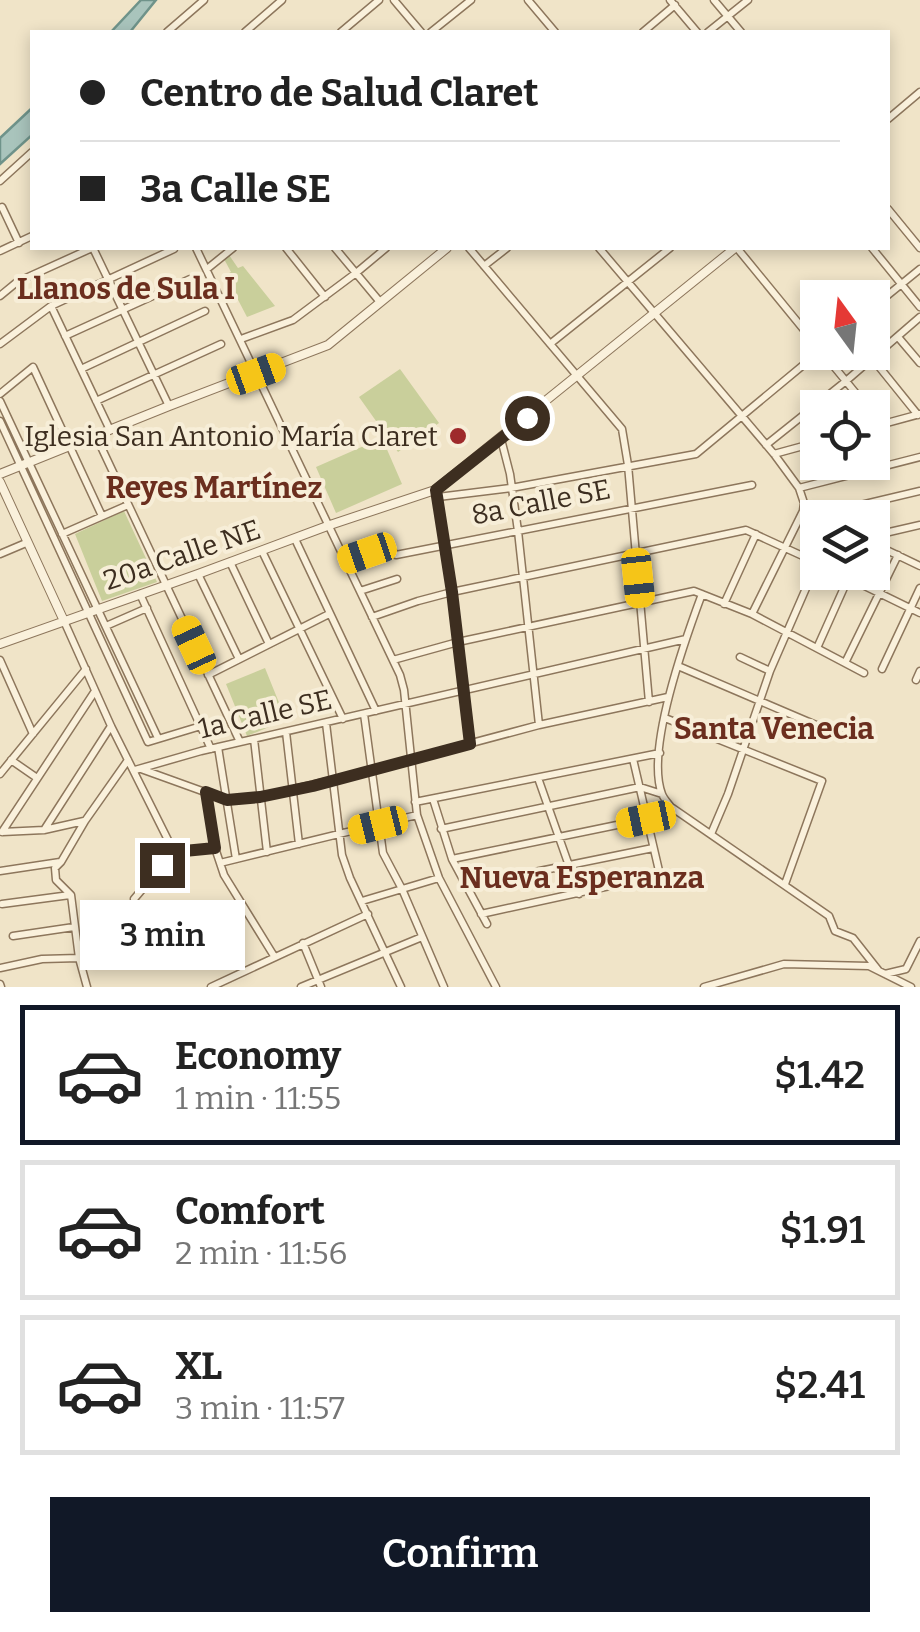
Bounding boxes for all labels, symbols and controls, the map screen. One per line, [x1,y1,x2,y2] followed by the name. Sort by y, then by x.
[140,70,539,116] text: Centro de Salud Claret
[140,166,331,212] text: 3a Calle SE
[17,271,235,307] district label: Llanos de Sula I
[800,280,890,370] north arrow
[800,280,890,590] map controls
[223,350,289,398] car
[800,390,890,480] button: locate
[505,396,550,441] route start
[24,420,438,453] place label: Iglesia San Antonio María Claret
[447,425,469,447] marker: Iglesia San Antonio María Claret
[105,470,323,506] district label: Reyes Martínez
[469,472,613,532] street label: 8a Calle SE
[800,500,890,590] button: layers
[99,513,265,597] street label: 20a Calle NE
[334,529,400,577] car
[620,547,656,609] car
[168,611,220,679] car
[195,683,335,745] street label: 1a Calle SE
[674,711,874,747] district label: Santa Venecia
[614,798,678,840] car
[345,803,411,847] car
[140,843,185,888] route end
[460,860,705,896] district label: Nueva Esperanza
[80,900,244,970] callout: 3 min
[120,916,205,954] text: 3 min
[55,1030,145,1120] icon: car
[175,1033,341,1079] text: Economy
[774,1052,865,1098] text: $1.42
[175,1079,341,1117] text: 1 min · 11:55
[55,1185,145,1275] icon: car
[175,1188,325,1234] text: Comfort
[779,1207,865,1253] text: $1.91
[175,1234,347,1272] text: 2 min · 11:56
[55,1340,145,1430] icon: car
[175,1343,222,1389] text: XL
[774,1362,865,1408] text: $2.41
[175,1389,345,1427] text: 3 min · 11:57
[50,1497,870,1612] button: Confirm

